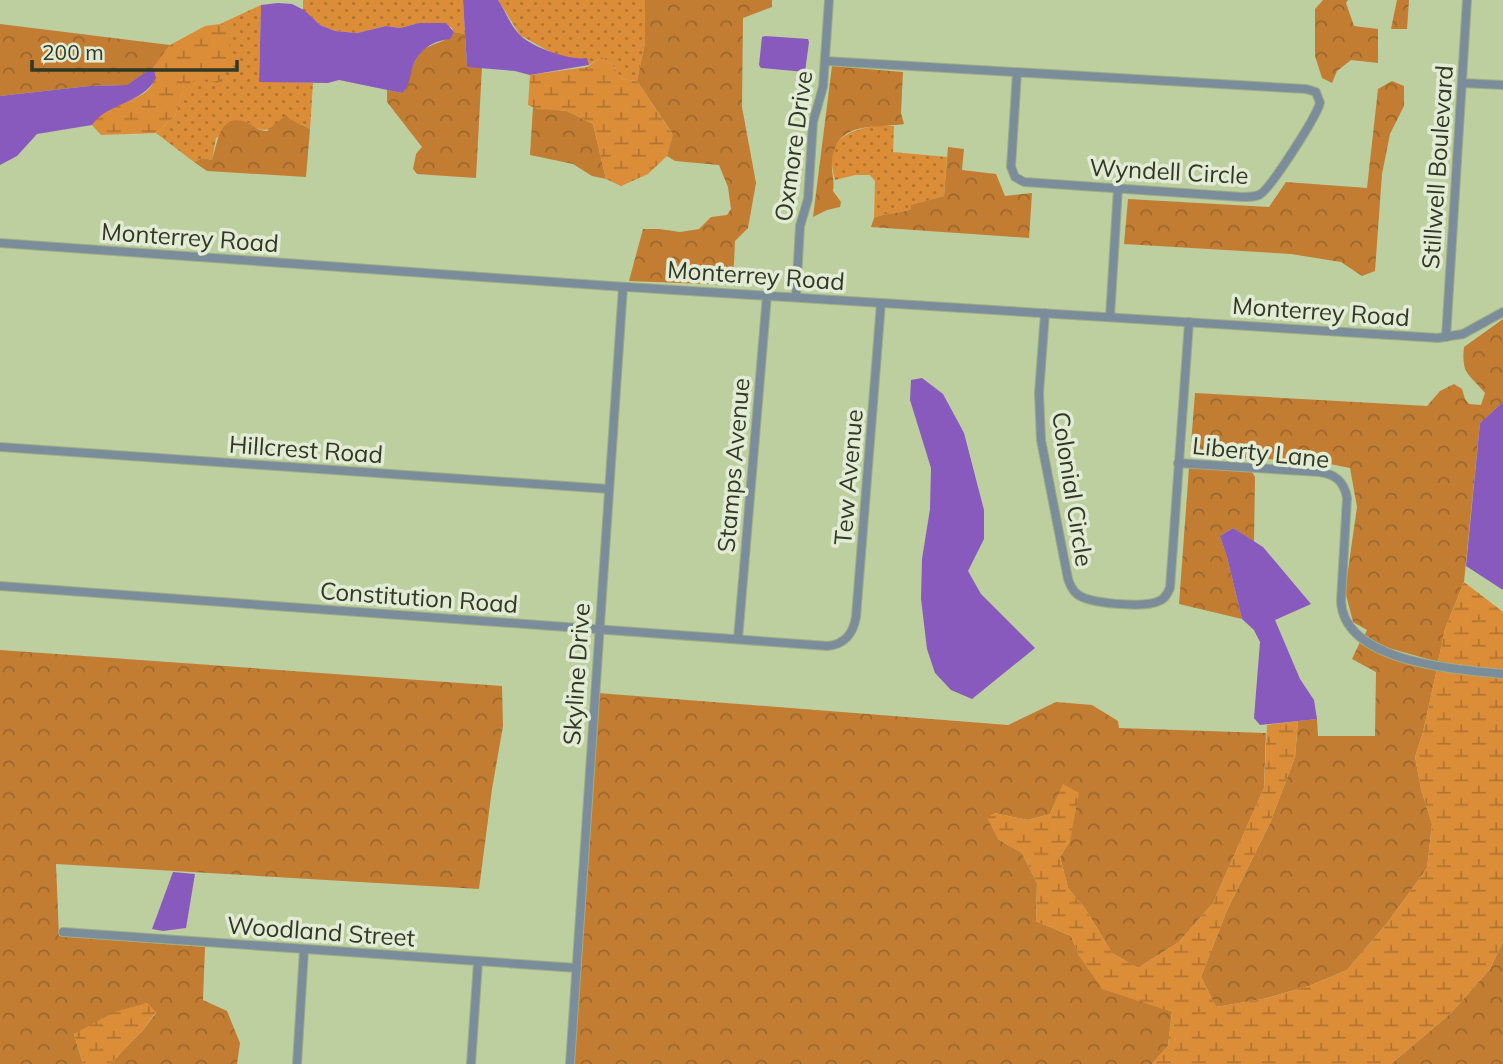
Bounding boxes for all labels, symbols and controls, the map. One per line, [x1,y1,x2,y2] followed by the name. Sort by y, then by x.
[32,28,236,72] scale bar
[42,39,104,65] text: 200 m
[1415,64,1459,270] street label: Stillwell Boulevard
[768,69,818,223] street label: Oxmore Drive
[1089,152,1249,190] street label: Wyndell Circle
[100,216,280,258] street label: Monterrey Road
[666,254,846,296] street label: Monterrey Road
[1231,290,1411,332] street label: Monterrey Road
[710,377,756,553] street label: Stamps Avenue
[827,408,869,546] street label: Tew Avenue
[1046,410,1100,568] street label: Colonial Circle
[228,429,384,469] street label: Hillcrest Road
[1191,430,1331,474] street label: Liberty Lane
[319,575,519,619] street label: Constitution Road
[556,602,596,746] street label: Skyline Drive
[226,909,416,953] street label: Woodland Street

